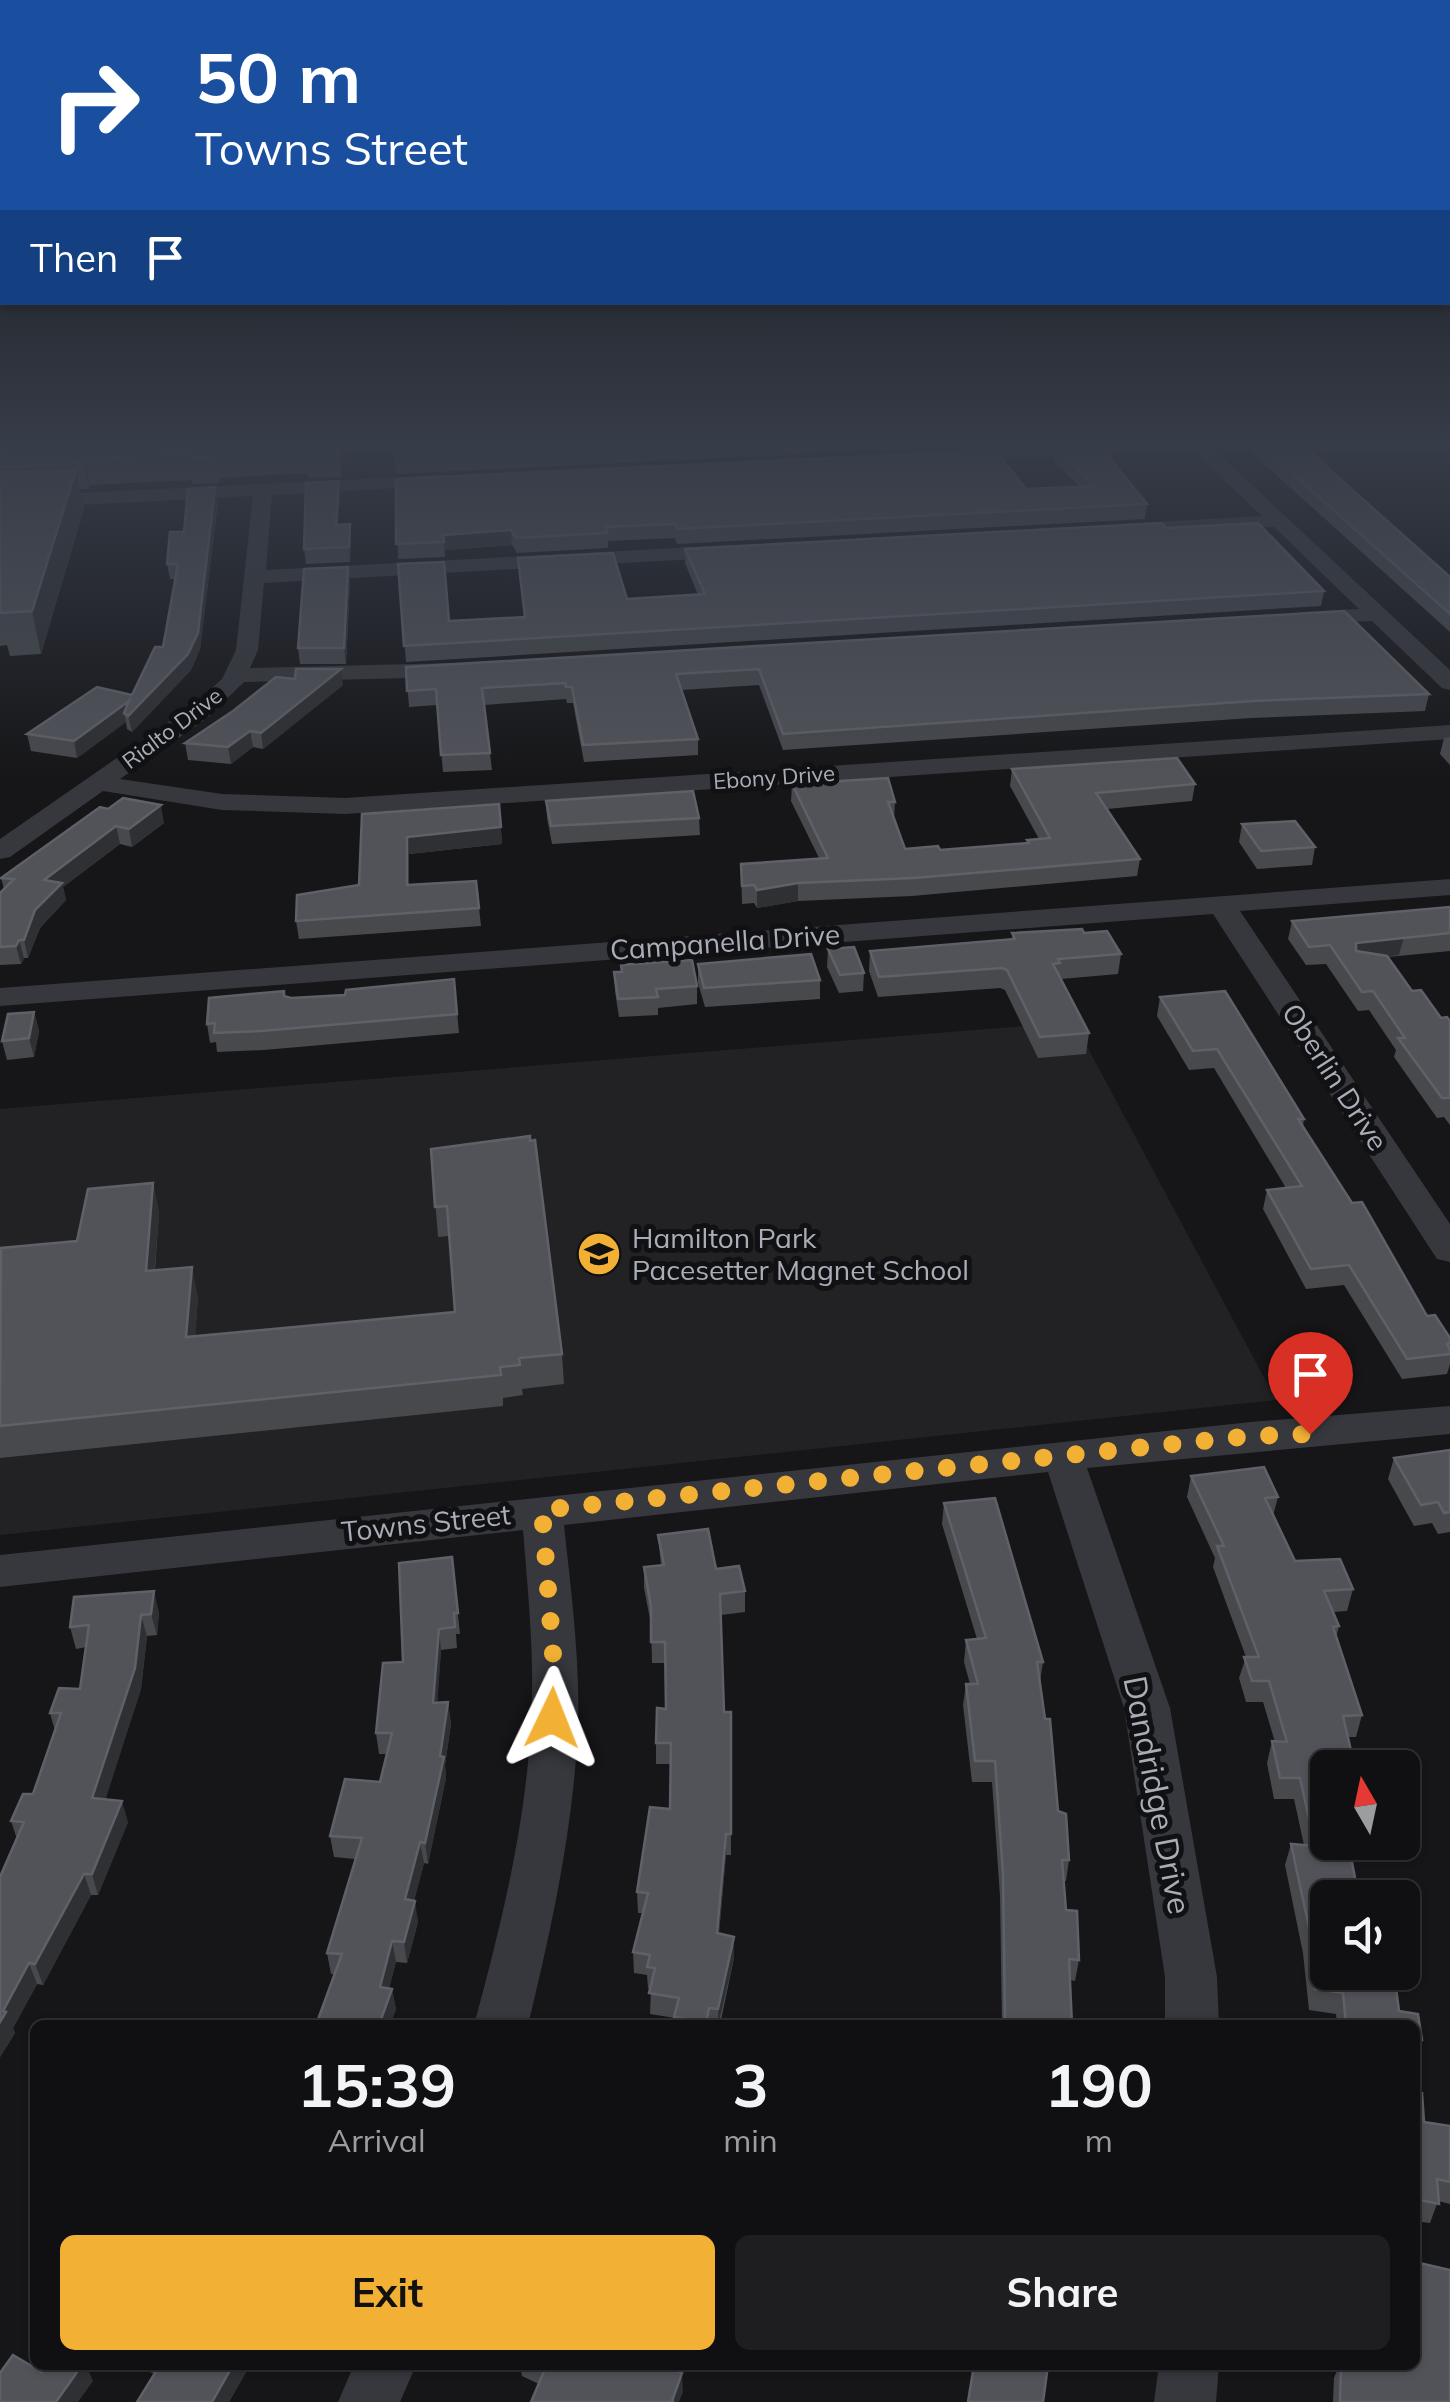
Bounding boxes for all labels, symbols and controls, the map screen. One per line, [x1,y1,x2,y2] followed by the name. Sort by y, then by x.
[195,33,361,121] text: 50 m
[30,40,160,170] icon: right
[195,120,468,176] text: Towns Street
[138,230,193,285] icon: arrive
[30,234,118,282] text: Then
[116,681,228,775] street label: Rialto Drive
[712,759,836,795] street label: Ebony Drive
[609,916,841,967] street label: Campanella Drive
[1275,997,1396,1157] street label: Oberlin Drive
[632,1220,969,1287] place label: Hamilton Park Pacesetter Magnet School
[576,1231,622,1277] school or university icon: Hamilton Park Pacesetter Magnet School
[1268,1332,1353,1435] pin
[1283,1347,1338,1402] icon: arrive
[340,1496,512,1549] street label: Towns Street
[500,1666,604,1770] position arrow
[1115,1672,1201,1917] street label: Dandridge Drive
[1310,1750,1420,1860] north arrow
[1310,1750,1420,1990] map controls
[1310,1880,1420,1990] button: sound
[297,2047,456,2122] text: 15:39
[732,2047,768,2122] text: 3
[1045,2047,1153,2122] text: 190
[328,2120,426,2160] text: Arrival
[723,2120,778,2160] text: min
[1085,2120,1113,2160] text: m
[60,2235,715,2350] button: Exit
[735,2235,1390,2350] button: Share

